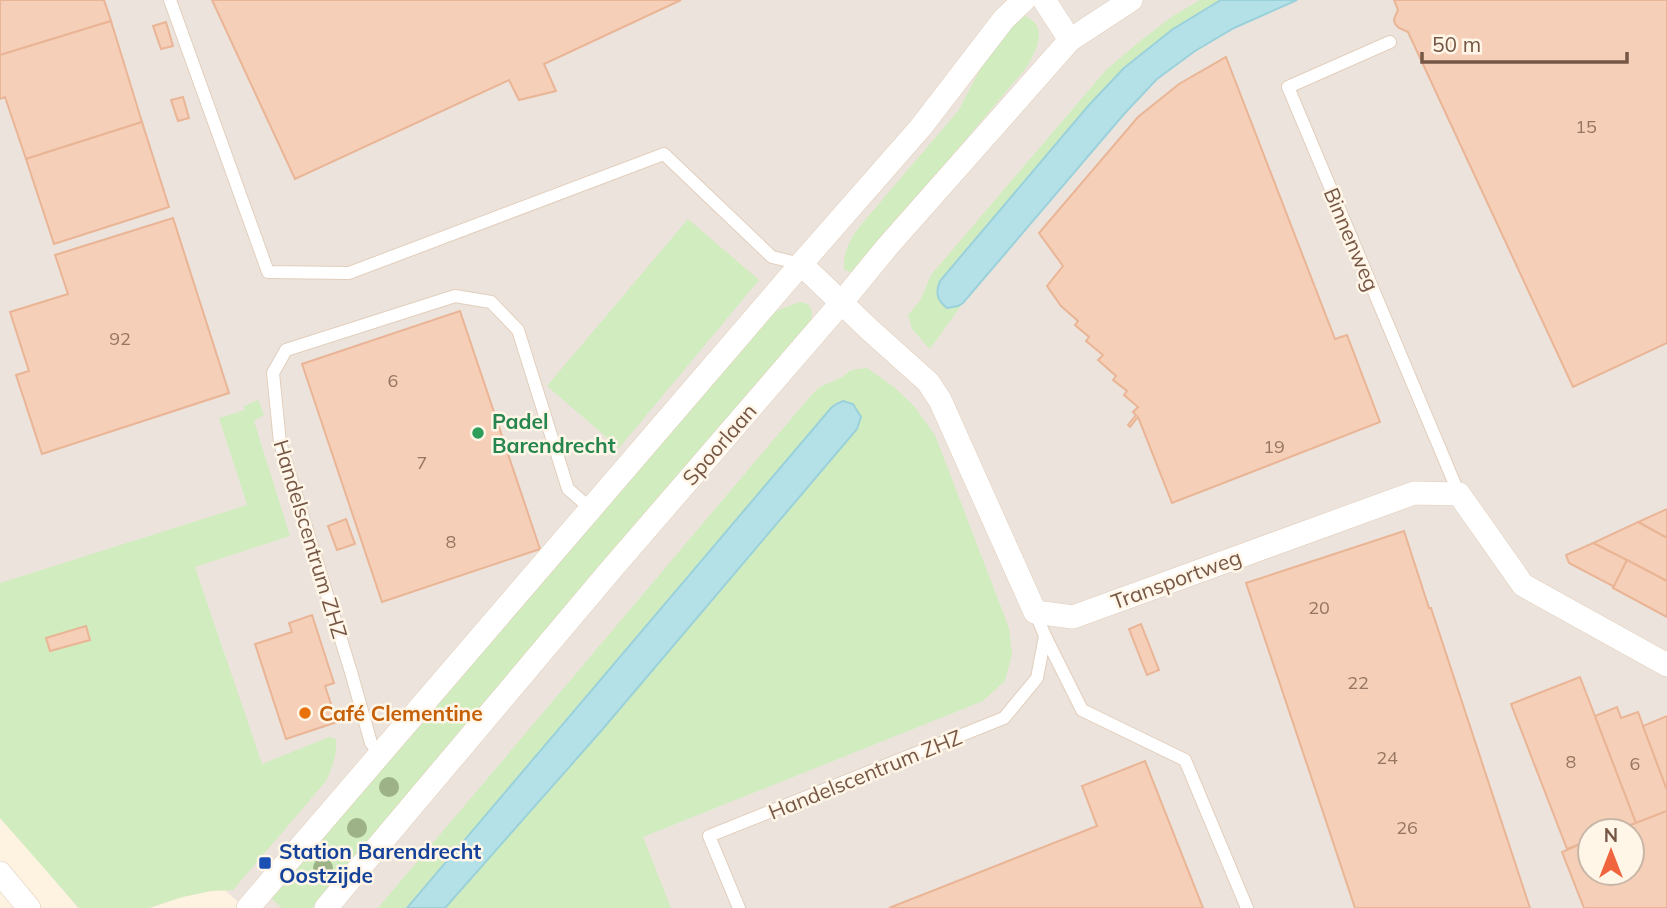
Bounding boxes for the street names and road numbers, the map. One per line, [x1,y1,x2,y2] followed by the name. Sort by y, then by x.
[1319,183,1385,295] street label: Binnenweg
[676,398,762,490] street label: Spoorlaan
[268,436,354,642] street label: Handelscentrum ZHZ
[1107,543,1245,615] street label: Transportweg
[764,723,966,825] street label: Handelscentrum ZHZ

